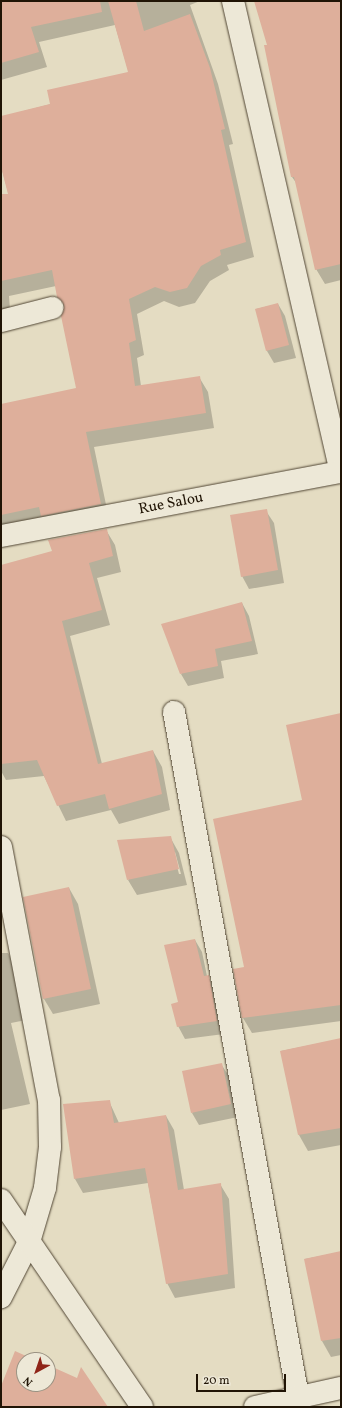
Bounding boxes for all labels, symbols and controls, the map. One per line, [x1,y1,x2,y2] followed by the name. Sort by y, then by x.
[137,489,205,519] street label: Rue Salou
[16,1352,56,1392] north arrow
[198,1366,288,1392] scale bar
[21,1372,36,1389] text: N
[203,1373,230,1389] text: 20 m

